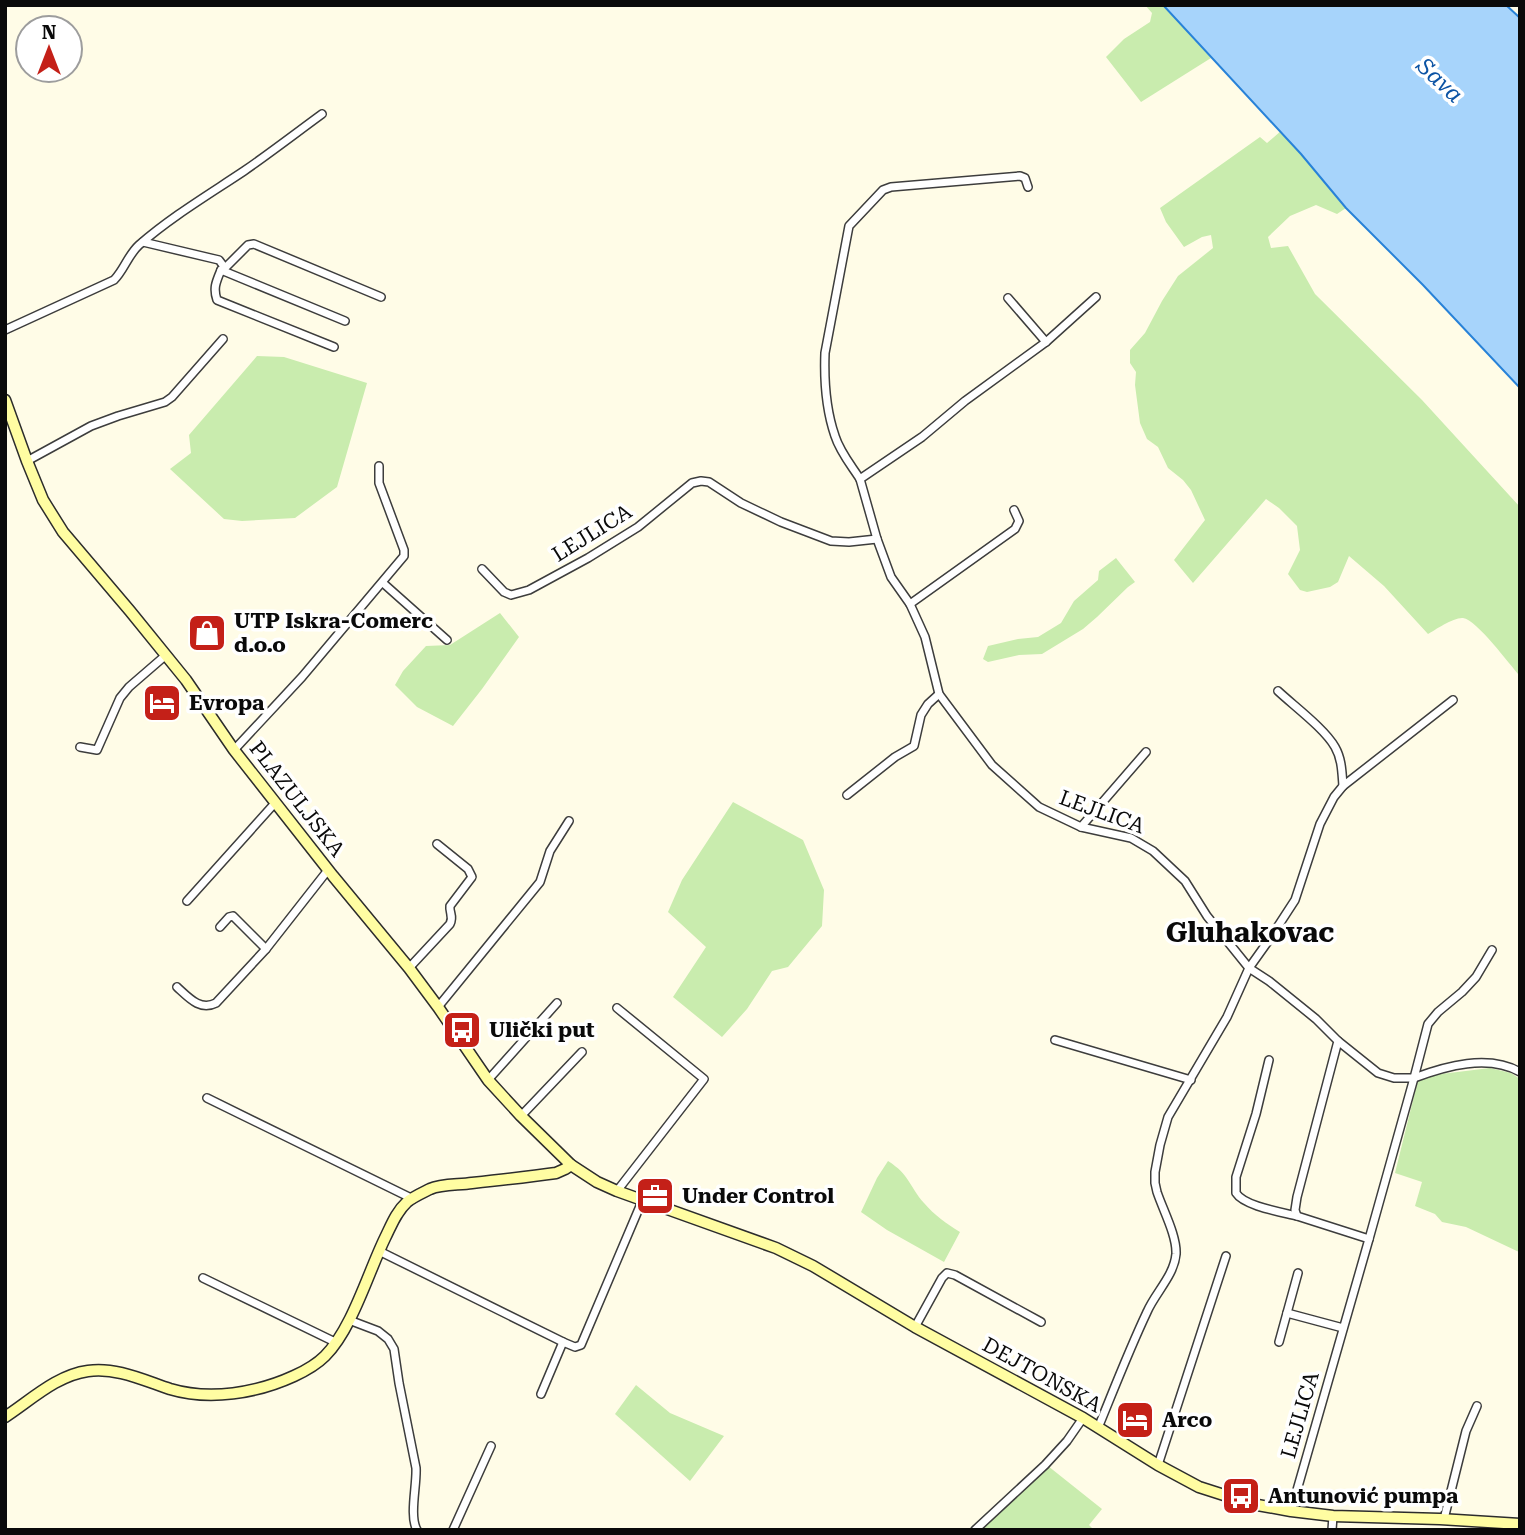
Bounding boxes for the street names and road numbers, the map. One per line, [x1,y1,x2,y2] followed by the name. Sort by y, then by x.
[548,499,636,567] street label: LEJLICA
[245,737,350,862] street label: PLAZULJSKA
[1056,786,1148,839] street label: LEJLICA
[978,1332,1106,1418] street label: DEJTONSKA
[1276,1369,1324,1461] street label: LEJLICA

